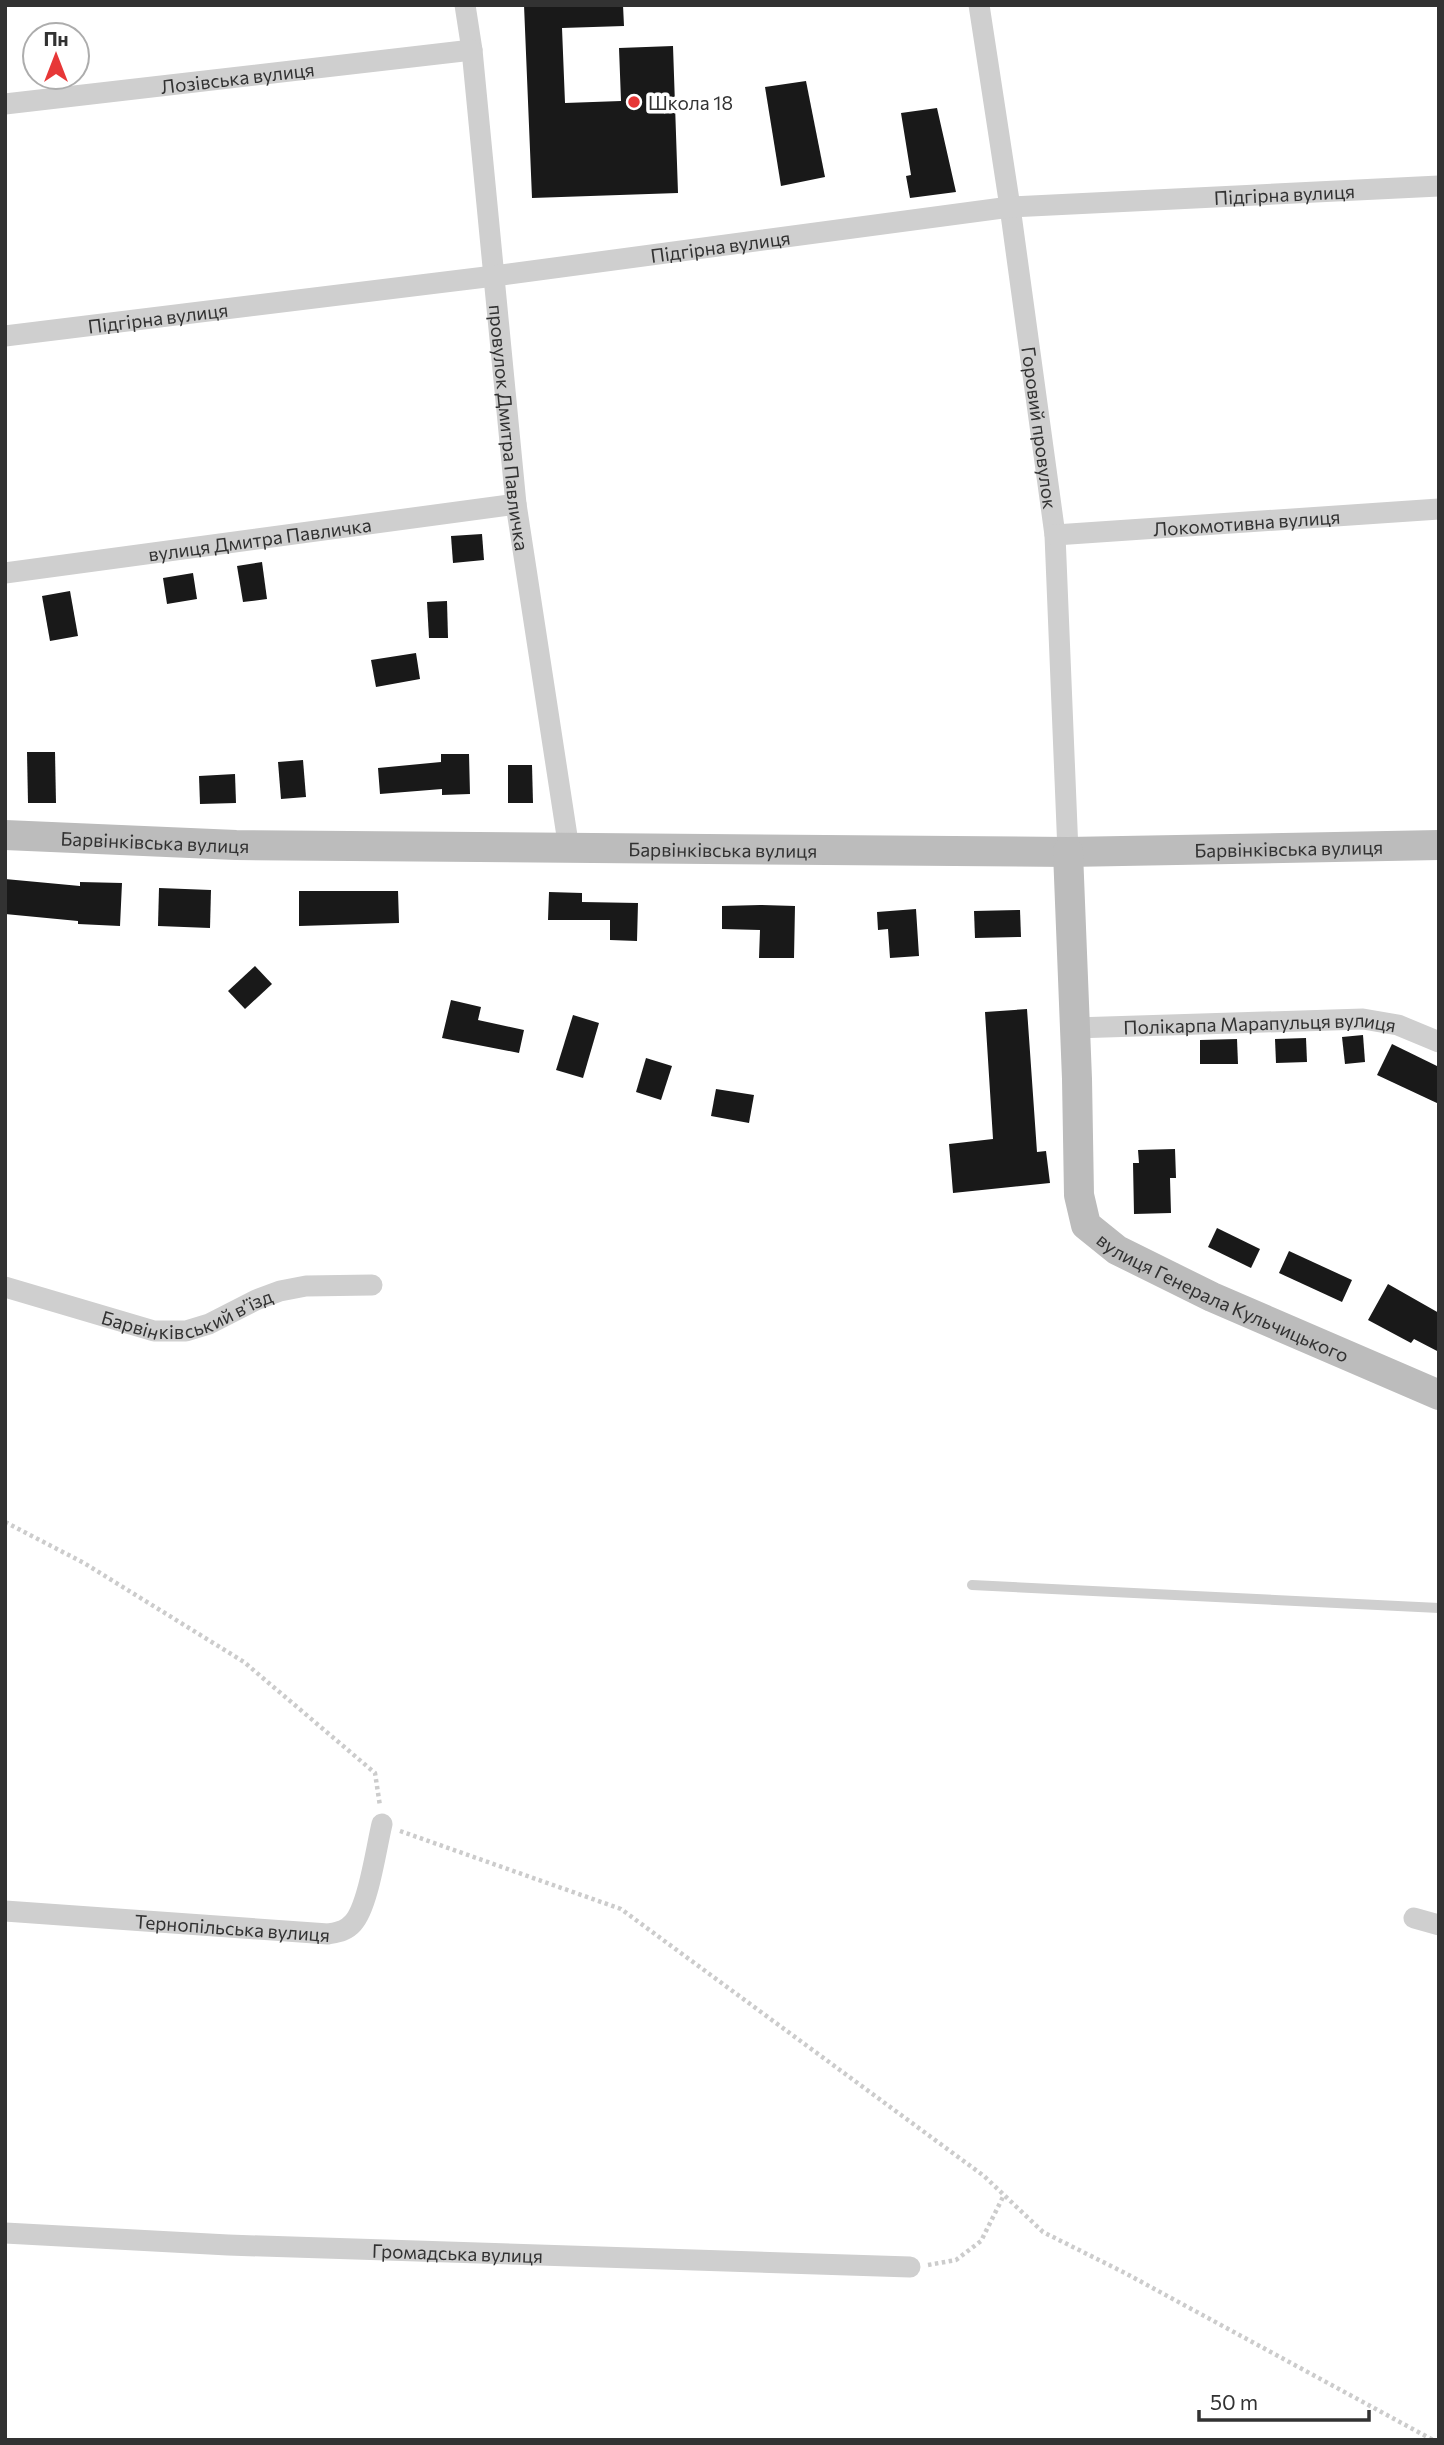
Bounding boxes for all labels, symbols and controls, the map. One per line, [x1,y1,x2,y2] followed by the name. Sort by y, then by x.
[21,21,91,91] north arrow
[43,27,69,50] text: Пн
[159,57,316,97] street label: Лозівська вулиця
[648,91,733,114] place label: Школа 18
[626,94,642,110] marker: Школа 18
[1213,179,1355,209] street label: Підгірна вулиця
[649,225,792,266] street label: Підгірна вулиця
[86,297,229,337] street label: Підгірна вулиця
[485,303,535,552] street label: провулок Дмитра Павличка
[1018,345,1063,510] street label: Горовий провулок
[1152,504,1341,540] street label: Локомотивна вулиця
[147,512,373,565] street label: вулиця Дмитра Павличка
[60,826,249,857] street label: Барвінківська вулиця
[1194,835,1383,861] street label: Барвінківська вулиця
[628,837,817,861] street label: Барвінківська вулиця
[1123,1007,1398,1038] street label: Полікарпа Марапульця вулиця
[1093,1227,1353,1366] street label: вулиця Генерала Кульчицького
[99,1284,275,1343] street label: Барвінківський в’їзд
[134,1909,331,1946] street label: Тернопільська вулиця
[372,2238,543,2267] street label: Громадська вулиця
[1199,2378,1369,2422] scale bar
[1210,2389,1258,2414] text: 50 m

